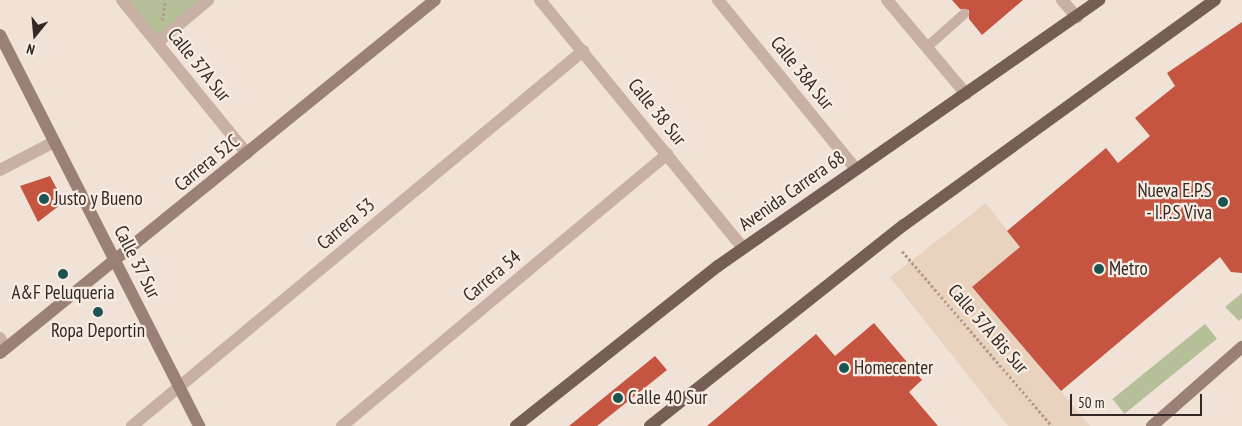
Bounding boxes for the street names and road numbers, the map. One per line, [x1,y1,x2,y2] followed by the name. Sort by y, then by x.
[162,24,236,106] street label: Calle 37A Sur
[765,31,839,115] street label: Calle 38A Sur
[623,74,691,150] street label: Calle 38 Sur
[170,130,244,196] street label: Carrera 52C
[735,146,849,236] street label: Avenida Carrera 68
[313,193,379,255] street label: Carrera 53
[109,221,165,303] street label: Calle 37 Sur
[459,245,525,307] street label: Carrera 54
[943,279,1033,379] street label: Calle 37A Bis Sur

